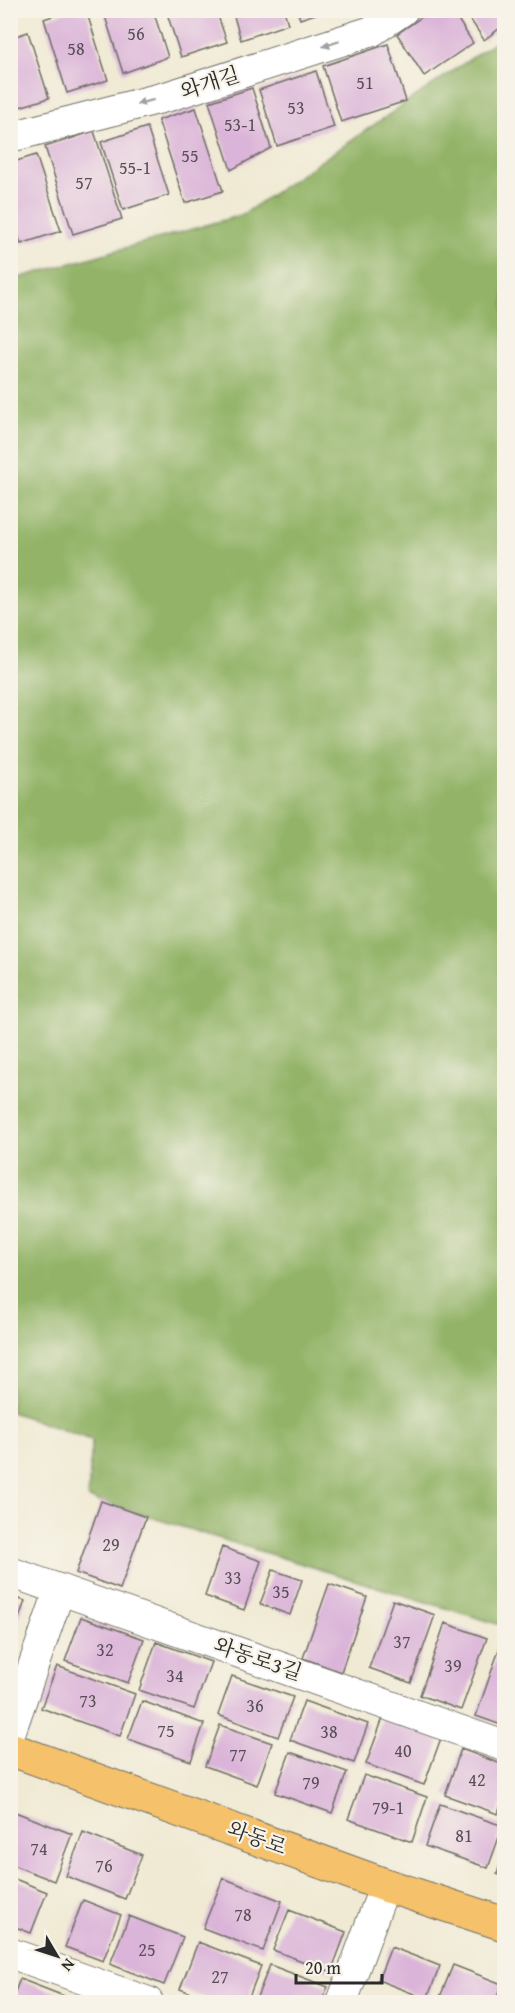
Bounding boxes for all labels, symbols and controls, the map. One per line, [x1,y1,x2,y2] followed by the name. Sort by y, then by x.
[127,20,145,47] house number: 56
[67,35,85,62] house number: 58
[322,39,340,49] one-way arrow
[176,58,244,107] street label: 와개길
[356,69,374,96] house number: 51
[287,94,305,121] house number: 53
[136,98,155,108] one-way arrow
[224,111,256,138] house number: 53-1
[181,142,199,169] house number: 55
[119,154,151,181] house number: 55-1
[75,169,93,196] house number: 57
[102,1531,120,1558] house number: 29
[224,1564,242,1591] house number: 33
[272,1578,290,1605] house number: 35
[393,1628,411,1655] house number: 37
[210,1629,306,1688] street label: 와동로3길
[96,1636,114,1663] house number: 32
[444,1652,462,1679] house number: 39
[166,1662,184,1689] house number: 34
[79,1687,97,1714] house number: 73
[246,1692,264,1719] house number: 36
[157,1717,175,1744] house number: 75
[320,1718,338,1745] house number: 38
[394,1737,412,1764] house number: 40
[229,1741,247,1768] house number: 77
[468,1766,486,1793] house number: 42
[302,1769,320,1796] house number: 79
[372,1794,404,1821] house number: 79-1
[223,1813,291,1863] street label: 와동로
[455,1822,473,1849] house number: 81
[30,1835,48,1862] house number: 74
[95,1852,113,1879] house number: 76
[234,1901,252,1928] house number: 78
[27,1926,87,1986] north arrow
[138,1936,156,1963] house number: 25
[296,1947,382,1985] scale bar
[56,1954,81,1977] text: N
[305,1954,341,1981] text: 20 m
[211,1963,229,1990] house number: 27

